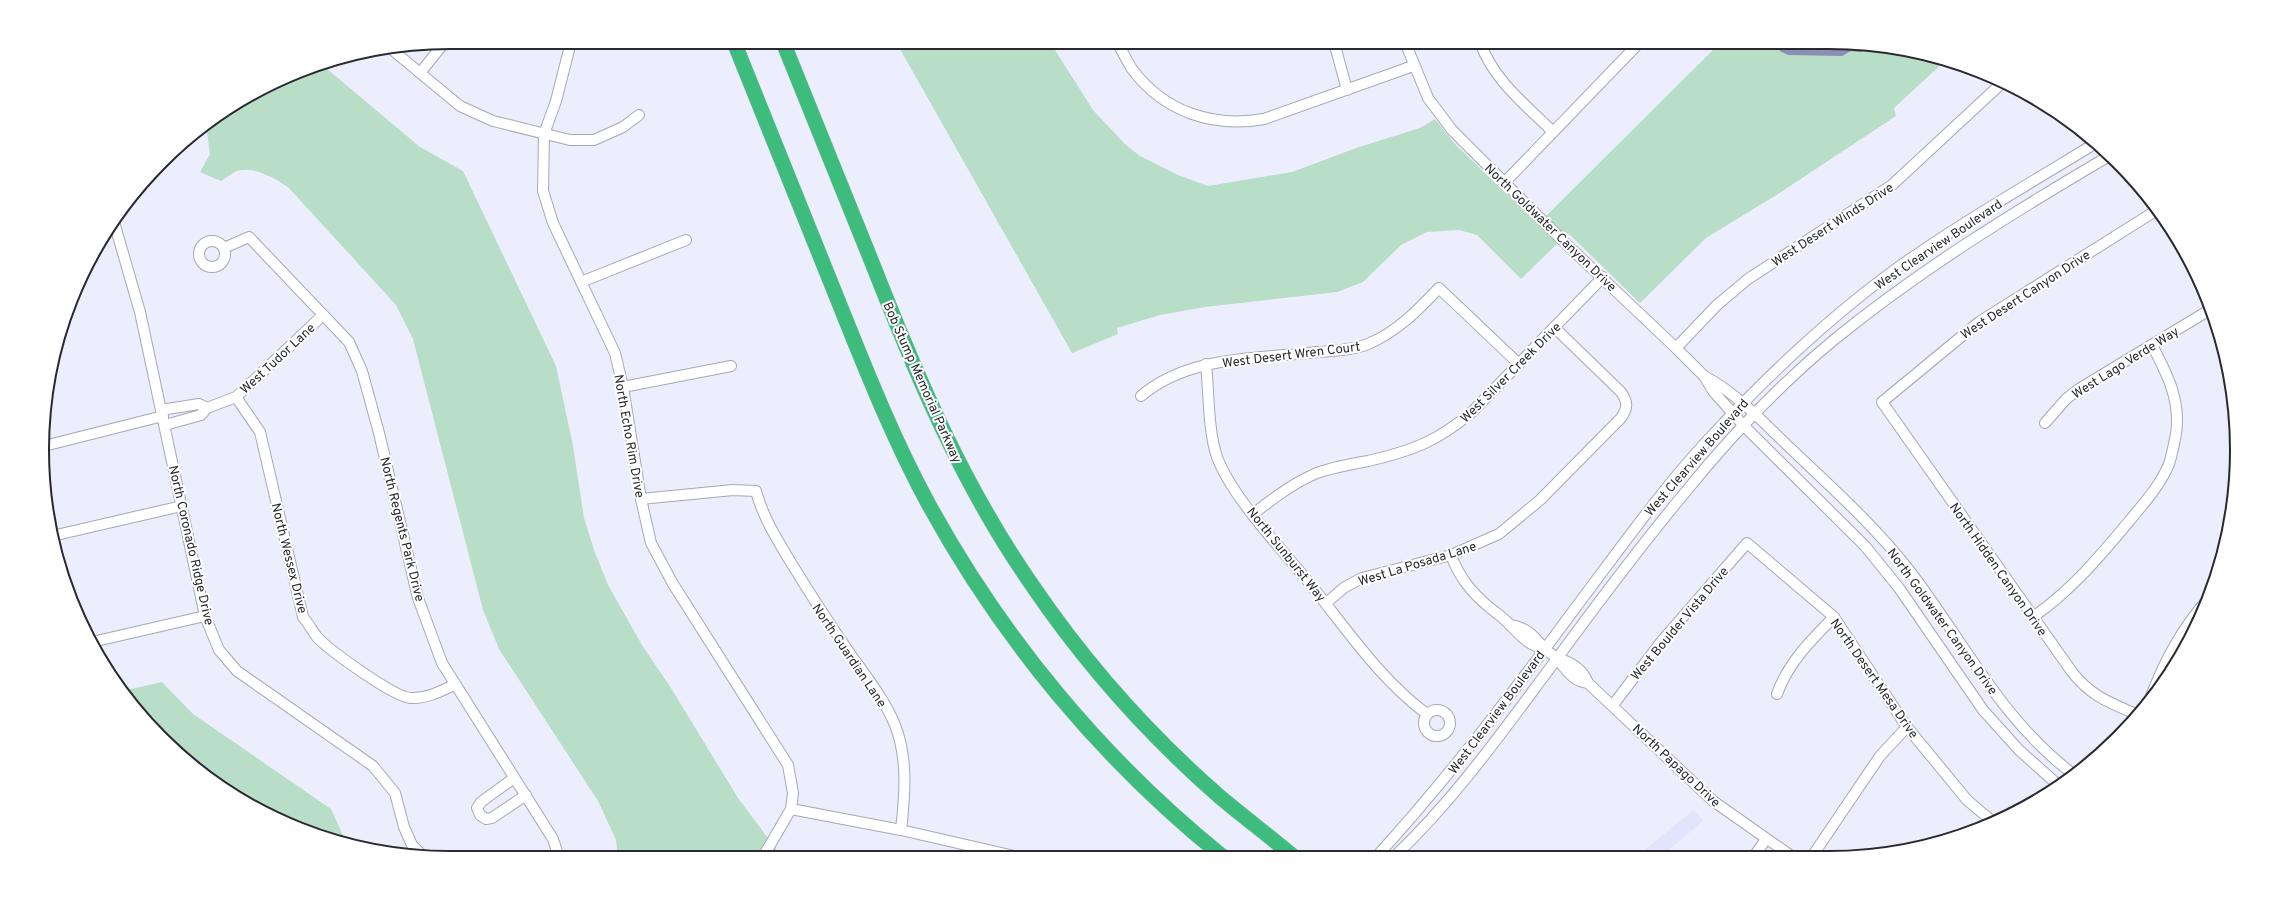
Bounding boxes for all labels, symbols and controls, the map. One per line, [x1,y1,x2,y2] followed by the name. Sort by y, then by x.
[1480,161,1619,296] street label: North Goldwater Canyon Drive
[1769,180,1897,271] street label: West Desert Winds Drive
[1872,197,2006,294] street label: West Clearview Boulevard
[1958,248,2094,344] street label: West Desert Canyon Drive
[878,300,964,466] street label: Bob Stump Memorial Parkway
[1458,320,1565,427] street label: West Silver Creek Drive
[238,321,319,398] street label: West Tudor Lane
[2070,324,2183,403] street label: West Lago Verde Way
[1221,340,1361,372] street label: West Desert Wren Court
[609,373,647,499] street label: North Echo Rim Drive
[1642,396,1753,520] street label: West Clearview Boulevard
[375,456,427,603] street label: North Regents Park Drive
[164,464,216,627] street label: North Coronado Ridge Drive
[1945,500,2050,640] street label: North Hidden Canyon Drive
[267,502,310,615] street label: North Wessex Drive
[1242,505,1328,606] street label: North Sunburst Way
[1356,539,1479,591] street label: West La Posada Lane
[1883,546,2000,699] street label: North Goldwater Canyon Drive
[1628,564,1733,684] street label: West Boulder Vista Drive
[808,601,889,711] street label: North Guardian Lane
[1826,616,1921,742] street label: North Desert Mesa Drive
[1446,648,1549,778] street label: West Clearview Boulevard
[1628,722,1723,811] street label: North Papago Drive

